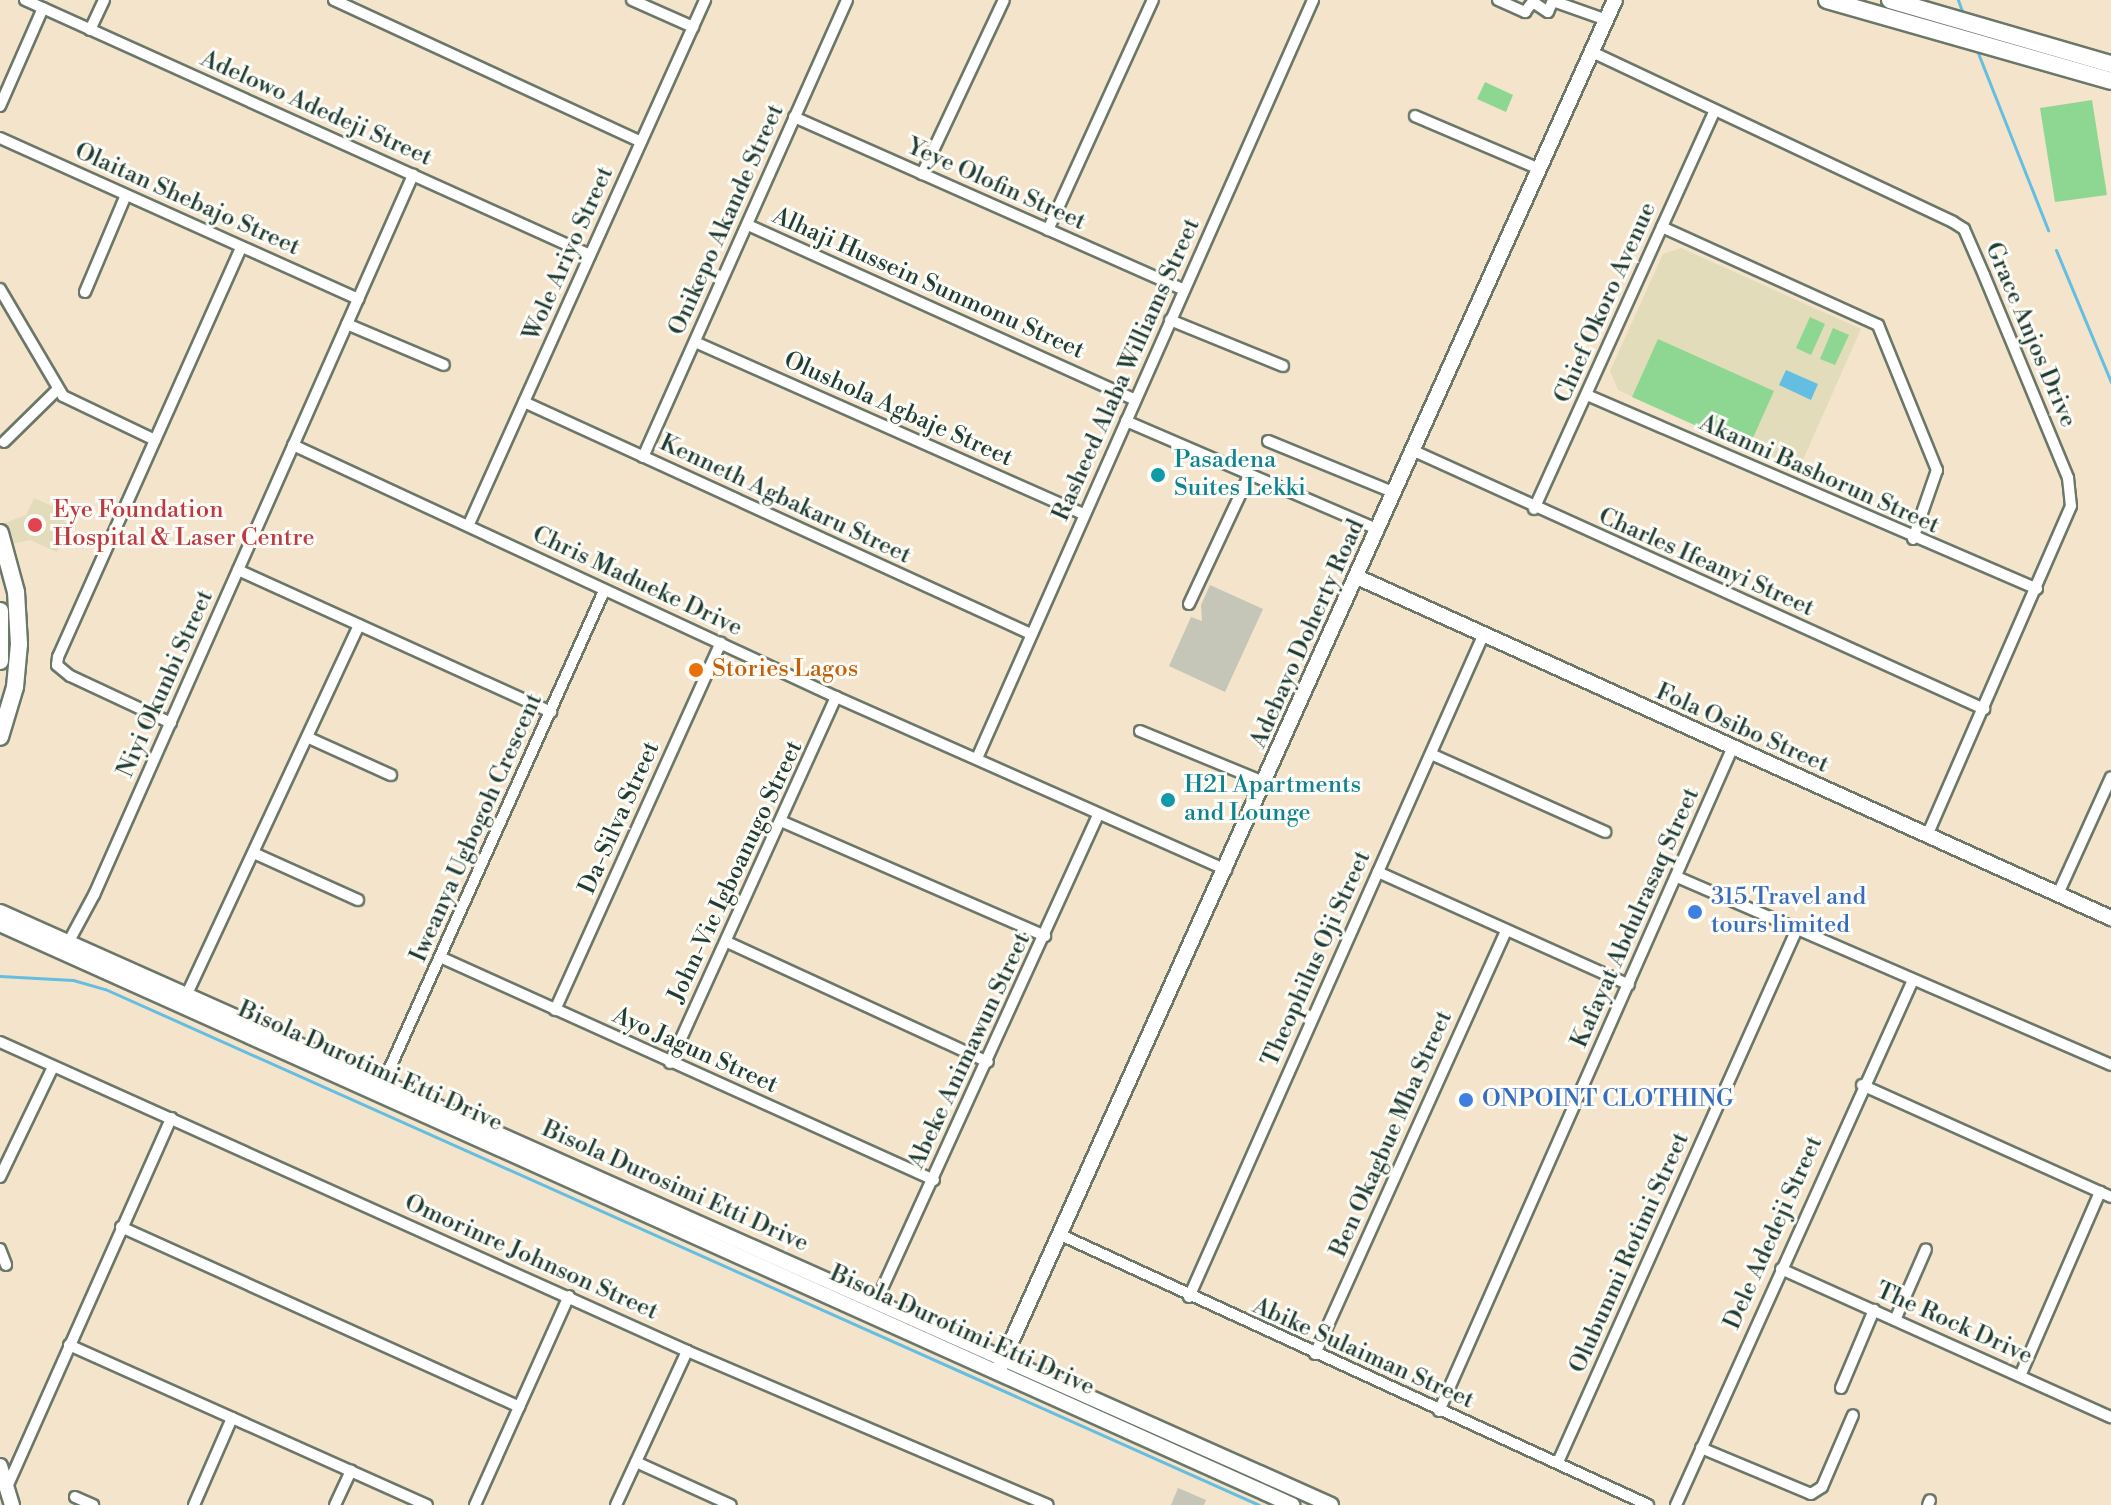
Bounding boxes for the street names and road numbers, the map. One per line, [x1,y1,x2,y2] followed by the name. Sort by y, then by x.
[196,45,436,173] street label: Adelowo Adedeji Street
[663,100,791,340] street label: Onikepo Akande Street
[902,133,1090,237] street label: Yeye Olofin Street
[70,137,304,263] street label: Olaitan Shebajo Street
[518,162,620,346] street label: Wole Ariyo Street
[1549,198,1663,408] street label: Chief Okoro Avenue
[768,202,1088,366] street label: Alhaji Hussein Sunmonu Street
[1047,214,1207,526] street label: Rasheed Alaba Williams Street
[1978,238,2082,432] street label: Grace Anjos Drive
[779,347,1017,473] street label: Olushola Agbaje Street
[1694,409,1944,541] street label: Akanni Bashorun Street
[655,429,915,571] street label: Kenneth Agbakaru Street
[1594,502,1818,624] street label: Charles Ifeanyi Street
[1245,515,1371,753] street label: Adebayo Doherty Road
[527,521,747,643] street label: Chris Madueke Drive
[112,586,220,782] street label: Niyi Okunbi Street
[1651,678,1833,780] street label: Fola Osibo Street
[405,689,549,967] street label: Iweanya Ugbogoh Crescent
[663,736,809,1008] street label: John-Vic Igboanugo Street
[573,737,667,899] street label: Da-Silva Street
[1566,784,1706,1052] street label: Kafayat Abdulrasaq Street
[1256,847,1378,1071] street label: Theophilus Oji Street
[903,928,1037,1174] street label: Abeke Animawun Street
[233,996,507,1138] street label: Bisola Durotimi Etti Drive
[608,1002,782,1100] street label: Ayo Jagun Street
[1325,1006,1459,1262] street label: Ben Okagbue Mba Street
[537,1115,813,1259] street label: Bisola Durosimi Etti Drive
[1564,1128,1696,1378] street label: Olubunmi Rotimi Street
[1718,1132,1830,1334] street label: Dele Adedeji Street
[400,1189,662,1327] street label: Omorinre Johnson Street
[825,1260,1099,1402] street label: Bisola Durotimi Etti Drive
[1871,1277,2037,1371] street label: The Rock Drive
[1248,1292,1478,1416] street label: Abike Sulaiman Street

